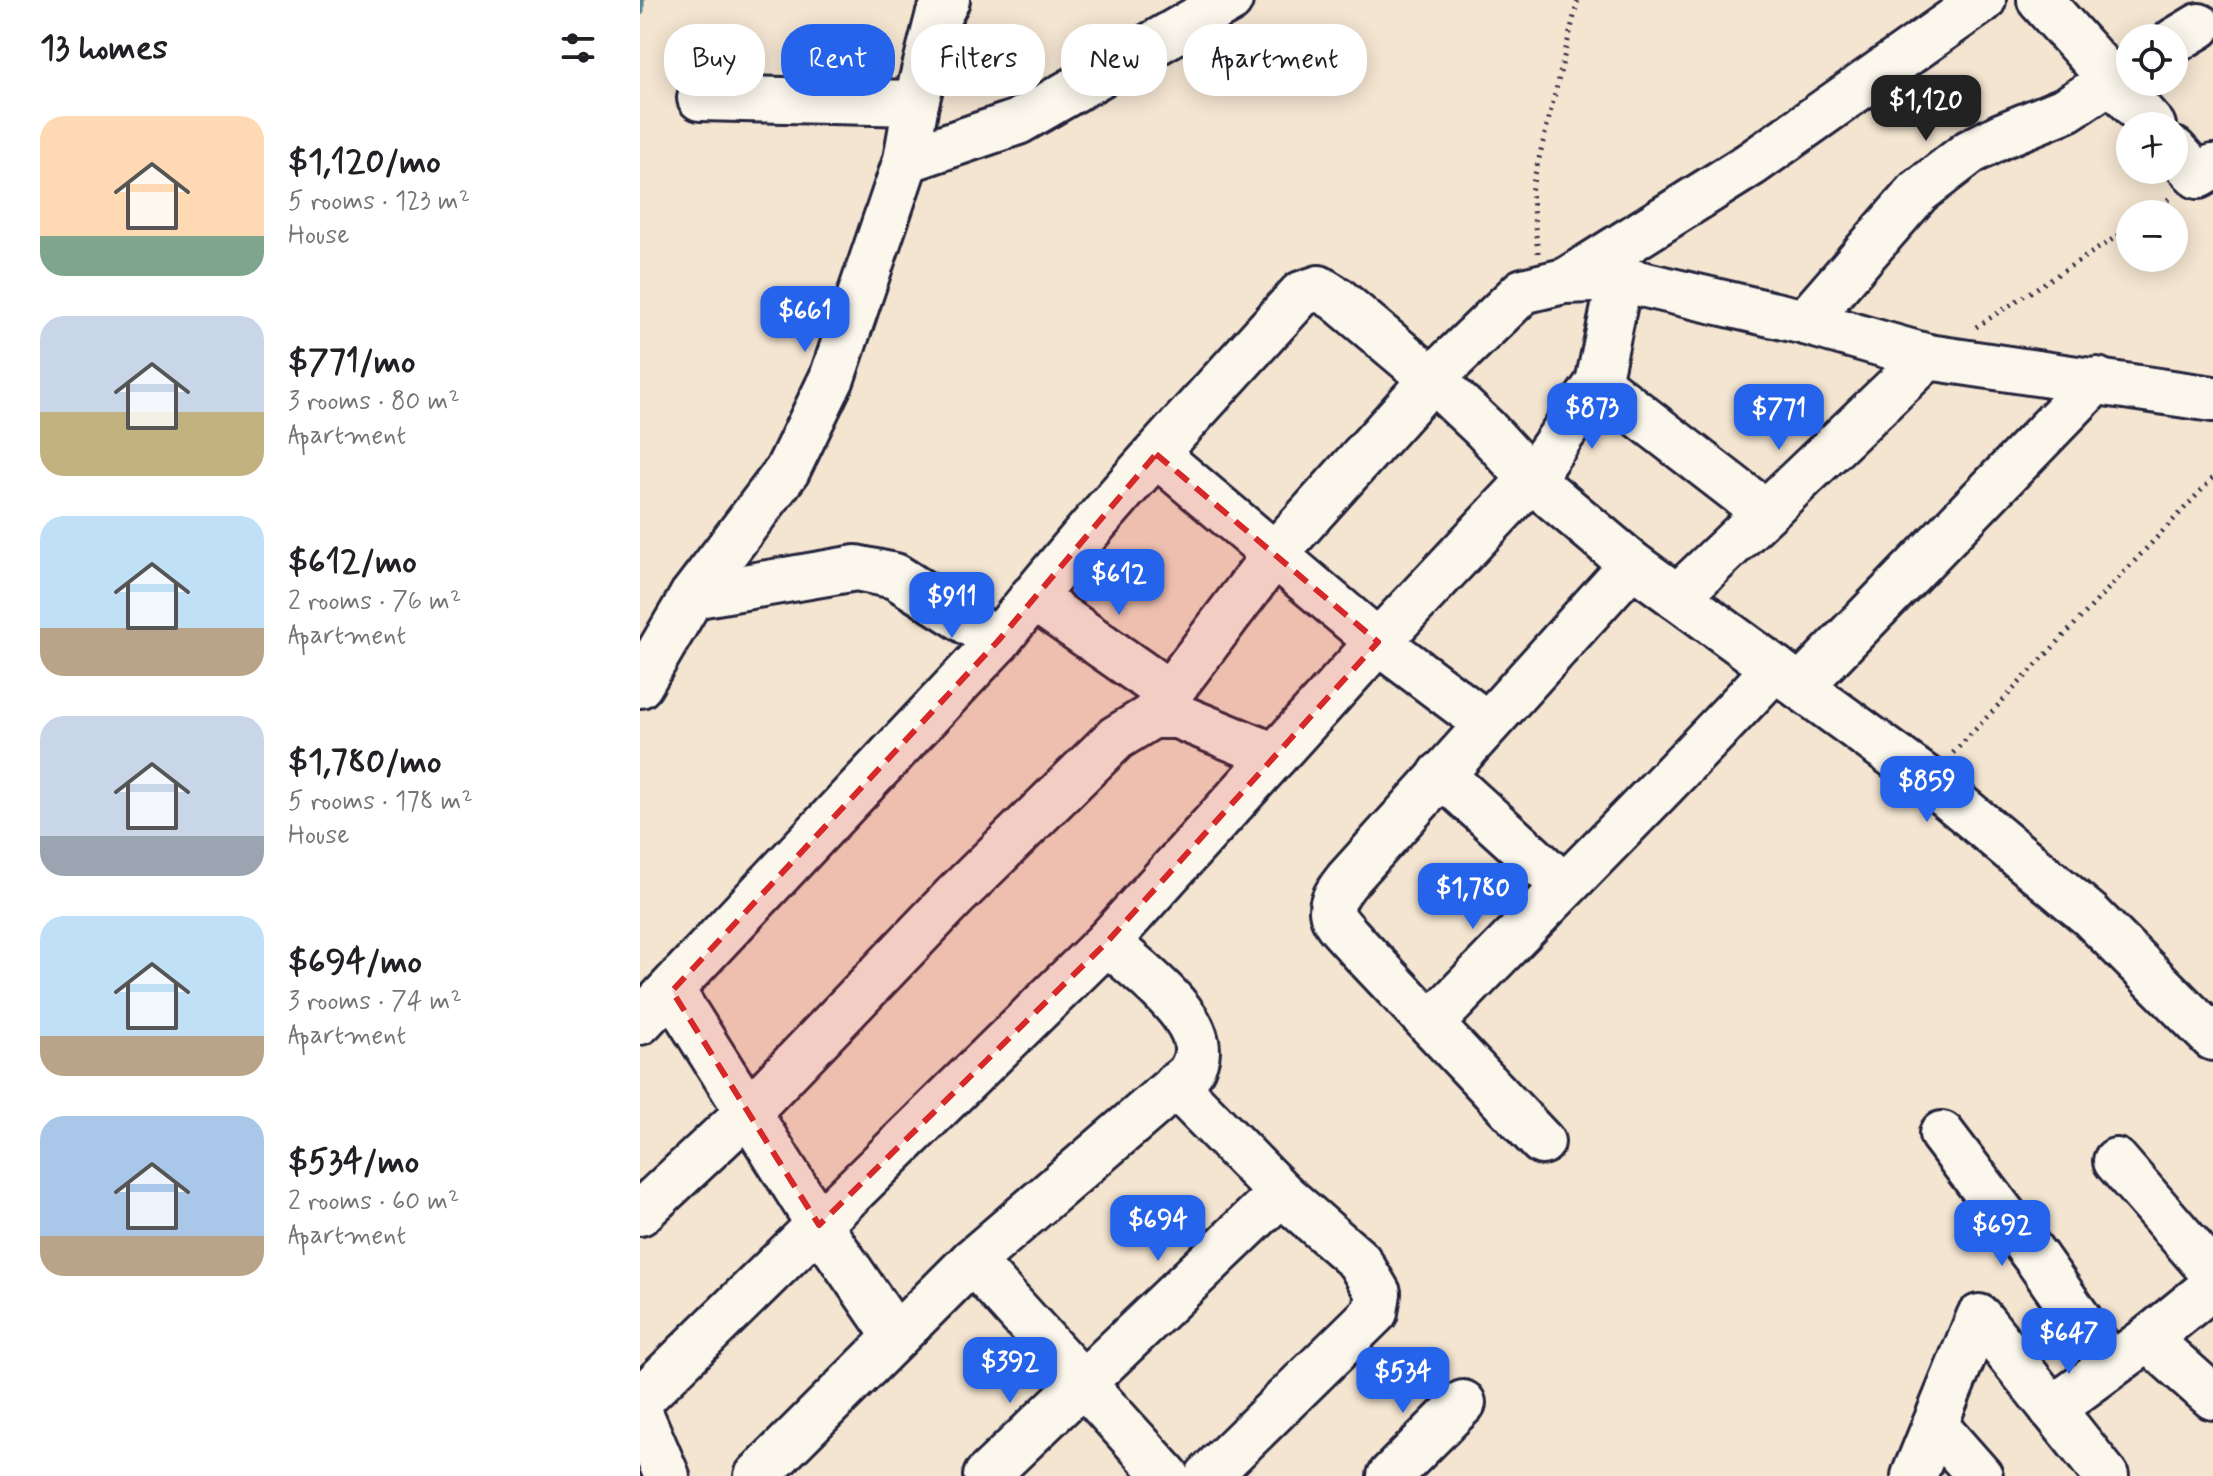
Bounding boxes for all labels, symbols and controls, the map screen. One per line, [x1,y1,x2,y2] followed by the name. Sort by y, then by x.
[664,24,765,96] chip: Buy
[781,24,895,96] chip: Rent
[911,24,1045,96] chip: Filters
[1061,24,1167,96] chip: New
[1183,24,1367,96] chip: Apartment
[2116,24,2188,272] map controls
[2116,24,2188,96] button: locate
[40,26,168,71] text: 13 homes
[556,26,600,70] icon: filters
[1861,75,1991,143] pin: $1,120
[1889,84,1963,118] text: $1,120
[2116,112,2188,184] button: +
[288,140,441,185] text: $1,120/mo
[104,148,200,244] icon: home
[288,185,470,219] text: 5 rooms · 123 m²
[2116,200,2188,272] button: −
[288,219,349,253] text: House
[758,286,852,354] pin: $661
[778,295,832,329] text: $661
[288,340,415,385] text: $771/mo
[104,348,200,444] icon: home
[1545,383,1639,451] pin: $873
[1732,384,1826,452] pin: $771
[288,385,460,419] text: 3 rooms · 80 m²
[1565,392,1619,426] text: $873
[1752,393,1806,427] text: $771
[288,419,406,453] text: Apartment
[288,540,417,585] text: $612/mo
[104,548,200,644] icon: home
[1072,549,1166,617] pin: $612
[1091,558,1147,592] text: $612
[905,572,999,640] pin: $911
[927,581,977,615] text: $911
[288,585,461,619] text: 2 rooms · 76 m²
[288,619,406,653] text: Apartment
[288,740,441,785] text: $1,780/mo
[104,748,200,844] icon: home
[1880,756,1974,824] pin: $859
[1898,765,1956,799] text: $859
[288,785,473,819] text: 5 rooms · 178 m²
[288,819,349,853] text: House
[1408,863,1538,931] pin: $1,780
[1436,872,1510,906] text: $1,780
[288,940,422,985] text: $694/mo
[104,948,200,1044] icon: home
[288,985,462,1019] text: 3 rooms · 74 m²
[288,1019,406,1053] text: Apartment
[288,1140,419,1185] text: $534/mo
[104,1148,200,1244] icon: home
[288,1185,459,1219] text: 2 rooms · 60 m²
[1111,1195,1205,1263] pin: $694
[1955,1200,2049,1268] pin: $692
[1128,1204,1188,1238] text: $694
[1972,1209,2032,1243] text: $692
[288,1219,406,1253] text: Apartment
[2022,1308,2116,1376] pin: $647
[2040,1317,2098,1351] text: $647
[963,1337,1057,1405] pin: $392
[981,1346,1039,1380] text: $392
[1356,1347,1450,1415] pin: $534
[1374,1356,1432,1390] text: $534

